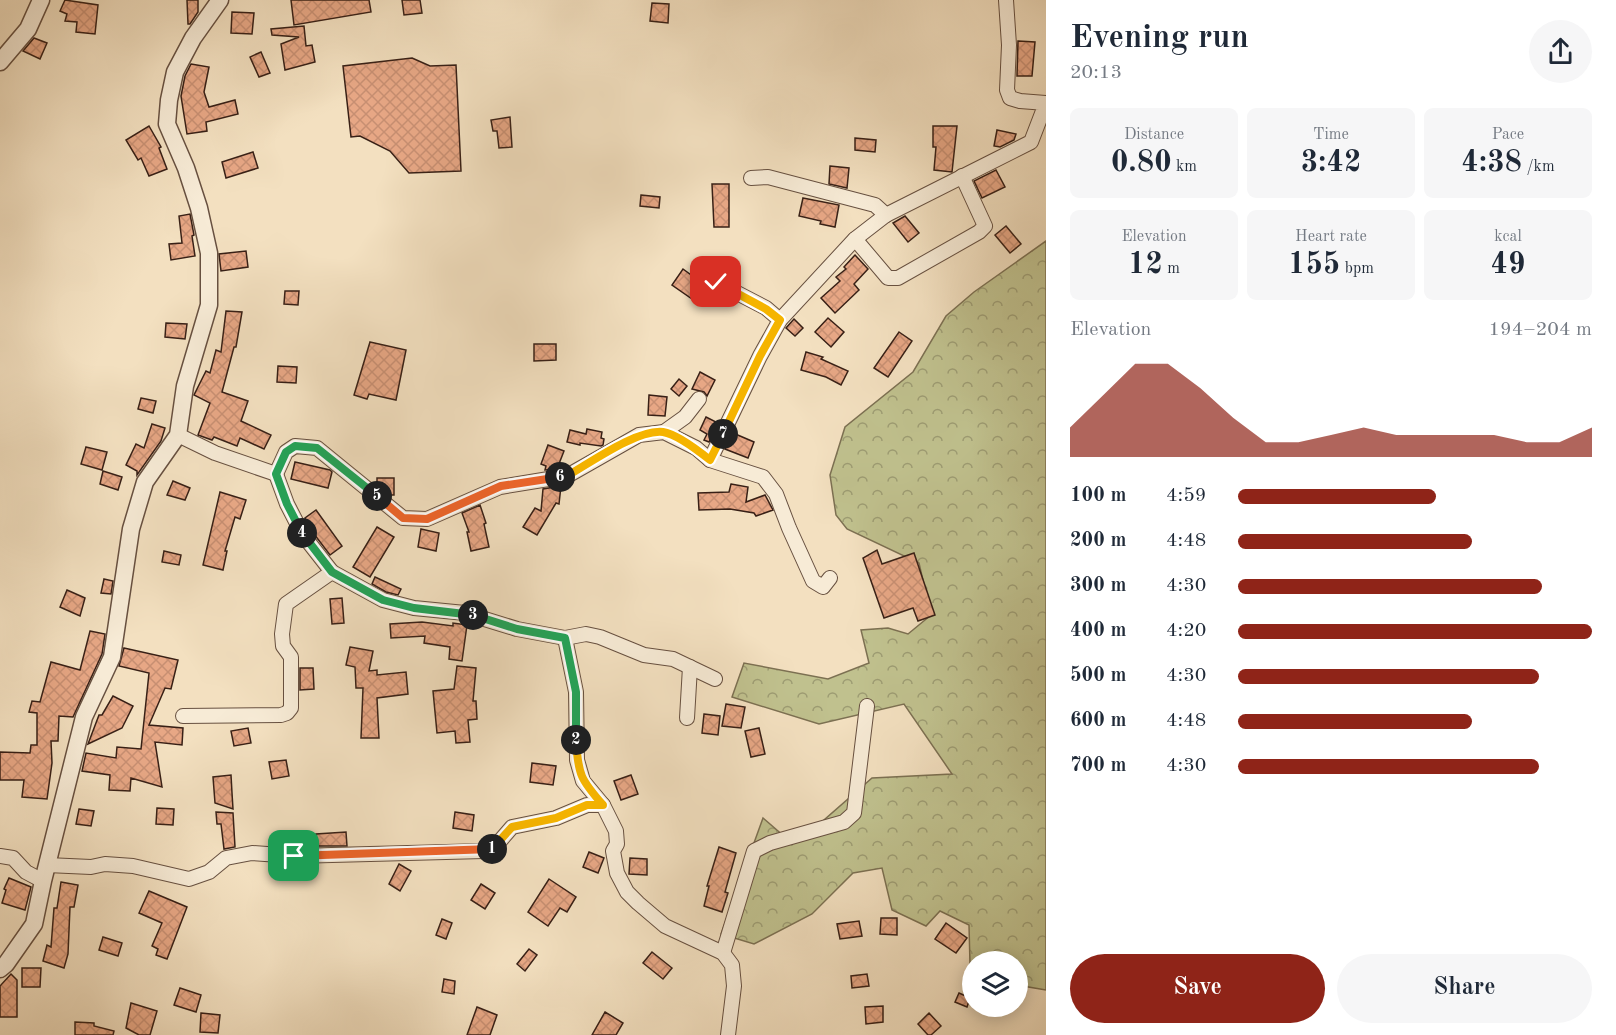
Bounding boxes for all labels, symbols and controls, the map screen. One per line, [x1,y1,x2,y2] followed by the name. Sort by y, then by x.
[1529,20,1592,83] button: share
[1070,22,1249,55] text: Evening run
[1070,63,1122,83] text: 20:13
[1124,127,1184,143] text: Distance
[1313,127,1349,143] text: Time
[1492,127,1524,143] text: Pace
[1111,148,1172,178] text: 0.80
[1301,148,1361,178] text: 3:42
[1461,148,1522,178] text: 4:38
[1172,159,1197,175] text: km
[1522,159,1555,175] text: /km
[1121,229,1187,245] text: Elevation
[1295,229,1367,245] text: Heart rate
[1494,229,1522,245] text: kcal
[1128,250,1163,280] text: 12
[1288,250,1340,280] text: 155
[1491,250,1525,280] text: 49
[690,256,741,307] pin
[1163,261,1180,277] text: m
[1340,261,1374,277] text: bpm
[699,265,732,298] icon: check
[1070,320,1151,340] text: Elevation
[1489,320,1592,340] text: 194–204 m
[708,419,738,449] pin: 7
[718,426,728,442] text: 7
[545,462,575,492] pin: 6
[555,469,565,485] text: 6
[362,481,392,511] pin: 5
[1070,486,1126,506] text: 100 m
[1166,486,1206,506] text: 4:59
[372,488,382,504] text: 5
[287,518,317,548] pin: 4
[297,525,307,541] text: 4
[1070,531,1126,551] text: 200 m
[1166,531,1206,551] text: 4:48
[1070,576,1126,596] text: 300 m
[1166,576,1206,596] text: 4:30
[458,600,488,630] pin: 3
[468,607,478,623] text: 3
[1070,621,1126,641] text: 400 m
[1166,621,1206,641] text: 4:20
[1070,666,1126,686] text: 500 m
[1166,666,1206,686] text: 4:30
[1070,711,1126,731] text: 600 m
[1166,711,1206,731] text: 4:48
[561,725,591,755] pin: 2
[571,732,581,748] text: 2
[1070,756,1126,776] text: 700 m
[1166,756,1206,776] text: 4:30
[268,830,319,881] pin
[477,834,507,864] pin: 1
[277,839,310,872] icon: arrive
[487,841,497,857] text: 1
[962,951,1028,1017] map controls
[962,951,1028,1017] button: layers
[1070,954,1325,1023] button: Save
[1337,954,1592,1023] button: Share

